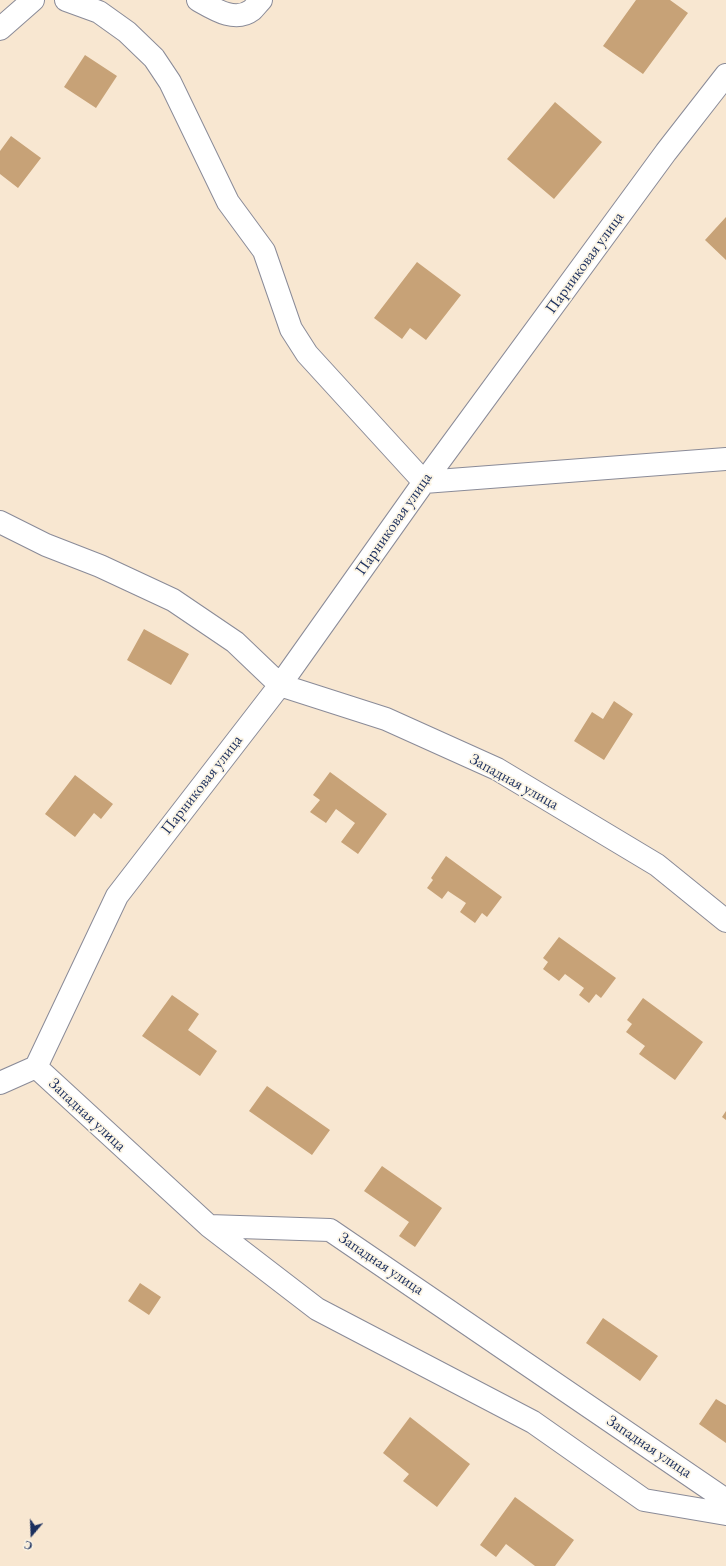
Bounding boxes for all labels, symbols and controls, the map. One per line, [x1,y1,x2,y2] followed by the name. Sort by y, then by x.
[542,208,628,318] street label: Парниковая улица
[351,469,437,579] street label: Парниковая улица
[157,731,247,839] street label: Парниковая улица
[466,750,562,814] street label: Западная улица
[44,1074,130,1156] street label: Западная улица
[335,1228,427,1300] street label: Западная улица
[603,1411,695,1483] street label: Западная улица
[12,1514,52,1554] north arrow
[22,1537,34,1553] text: С

